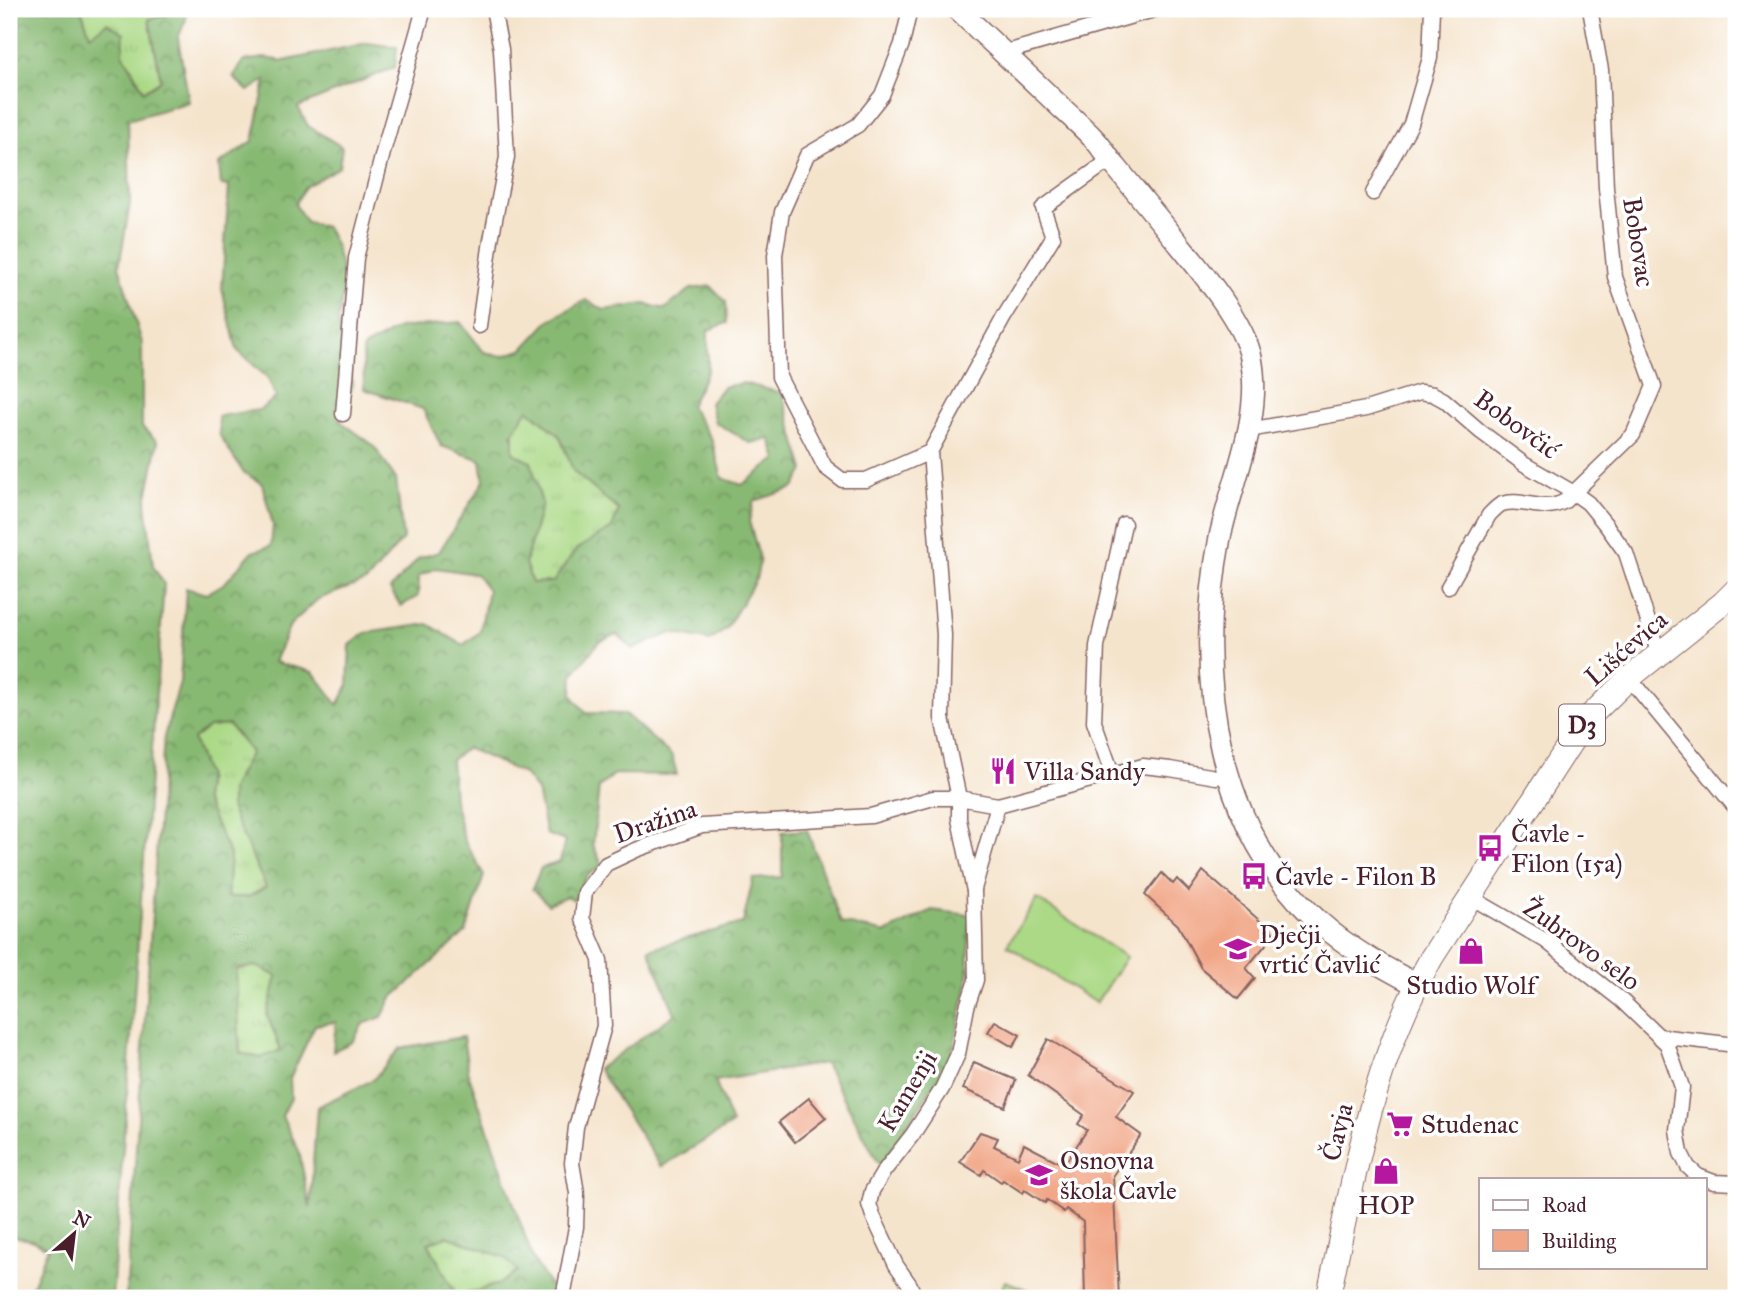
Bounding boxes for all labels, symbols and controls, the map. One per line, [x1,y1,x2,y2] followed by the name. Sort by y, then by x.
[1616,195,1662,289] street label: Bobovac
[1468,382,1567,466] street label: Bobovčić
[1578,603,1674,693] street label: Lišćevica
[1559,704,1605,746] road number: D3
[1023,755,1146,787] place label: Villa Sandy
[988,756,1018,786] restaurant icon: Villa Sandy
[609,792,701,850] street label: Dražina
[1511,817,1623,879] place label: Čavle - Filon (15a)
[1475,833,1505,863] bus stop icon: Čavle - Filon (15a)
[1275,860,1437,892] place label: Čavle - Filon B
[1239,861,1269,891] bus stop icon: Čavle - Filon B
[1517,891,1647,997] street label: Žubrovo selo
[1258,918,1381,980] place label: Dječji vrtić Čavlić
[1223,934,1253,964] school or university icon: Dječji vrtić Čavlić
[1456,936,1486,966] shop icon: Studio Wolf
[1406,969,1540,1001] place label: Studio Wolf
[870,1044,944,1138] street label: Kamenji
[1314,1100,1360,1164] street label: Čavja
[1421,1108,1519,1140] place label: Studenac
[1385,1109,1415,1139] supermarket icon: Studenac
[1060,1144,1177,1206] place label: Osnovna škola Čavle
[1371,1156,1401,1186] shop icon: HOP
[1024,1160,1054,1190] school or university icon: Osnovna škola Čavle
[1479,1178,1706,1268] legend
[1358,1189,1414,1221] place label: HOP
[1542,1192,1587,1218] text: Road
[38,1198,108,1268] north arrow
[69,1205,94,1233] text: N
[1542,1228,1616,1254] text: Building

